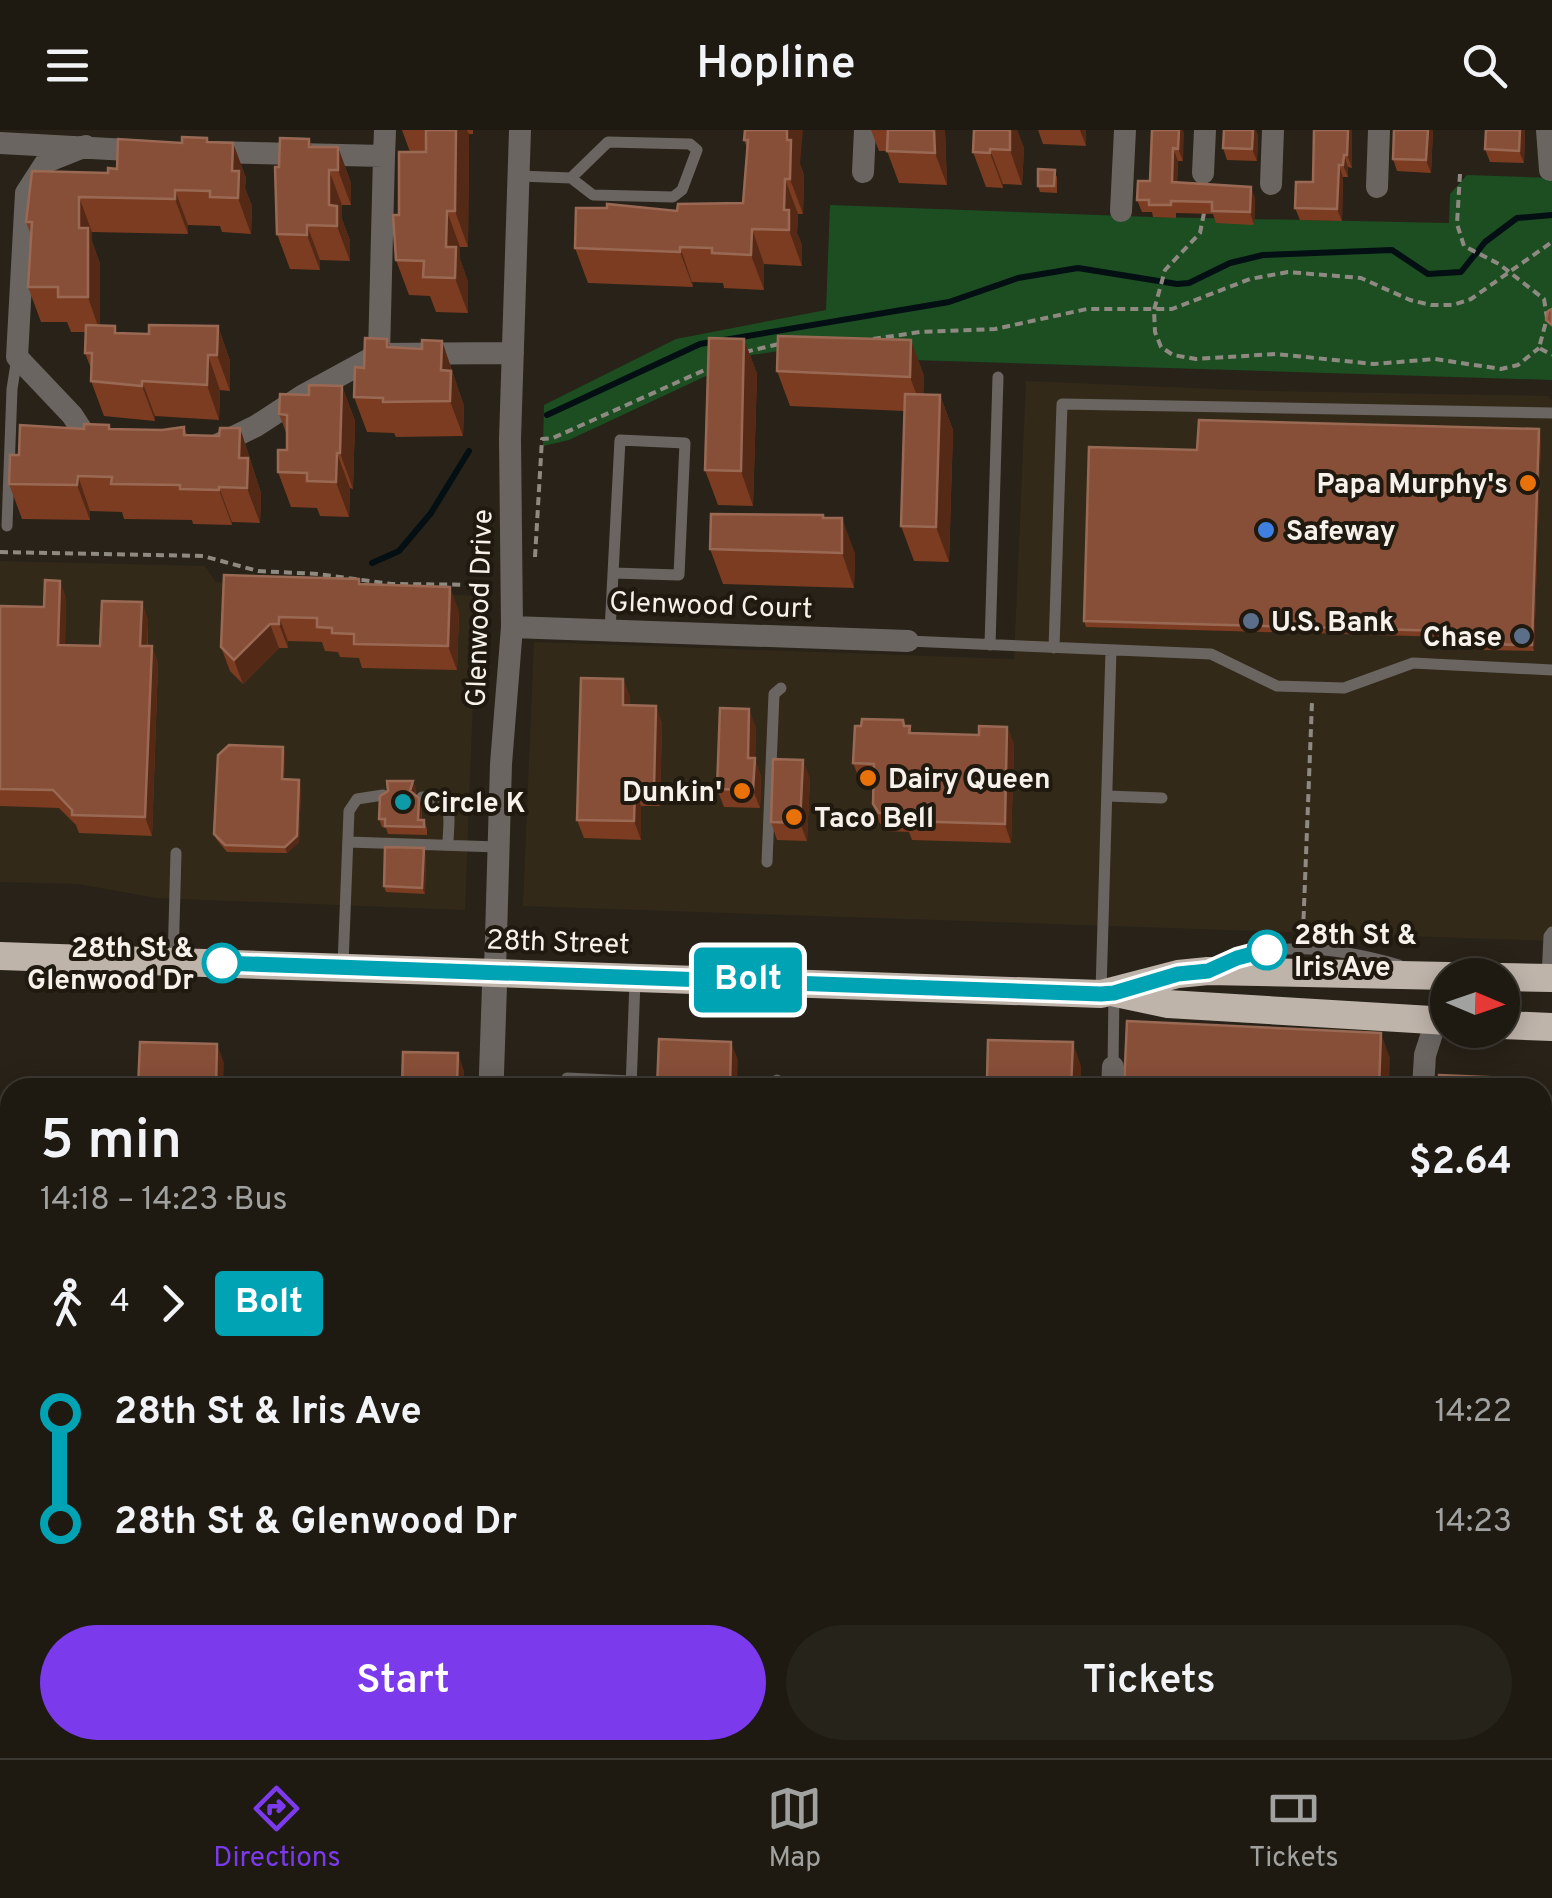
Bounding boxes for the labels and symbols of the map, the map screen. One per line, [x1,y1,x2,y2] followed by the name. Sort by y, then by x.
[1316,468,1508,504] place label: Papa Murphy's
[1517,472,1539,494] marker: Papa Murphy's
[460,509,502,708] street label: Glenwood Drive
[1286,515,1396,551] place label: Safeway
[1255,519,1277,541] marker: Safeway
[609,585,813,629] street label: Glenwood Court
[1271,606,1395,642] place label: U.S. Bank
[1240,610,1262,632] marker: U.S. Bank
[1423,621,1502,657] place label: Chase
[1511,625,1533,647] marker: Chase
[888,763,1051,799] place label: Dairy Queen
[857,767,879,789] marker: Dairy Queen
[622,776,722,812] place label: Dunkin'
[731,780,753,802] marker: Dunkin'
[423,787,525,823] place label: Circle K
[392,791,414,813] marker: Circle K
[814,802,934,838] place label: Taco Bell
[783,806,805,828] marker: Taco Bell
[1294,919,1417,987] place label: 28th St & Iris Ave
[486,924,630,964] street label: 28th Street
[1248,931,1286,969] marker: 28th St & Iris Ave
[27,932,194,1000] place label: 28th St & Glenwood Dr
[203,944,241,982] marker: 28th St & Glenwood Dr
[678,948,818,1012] line badge: Bolt
[1430,958,1520,1048] north arrow

